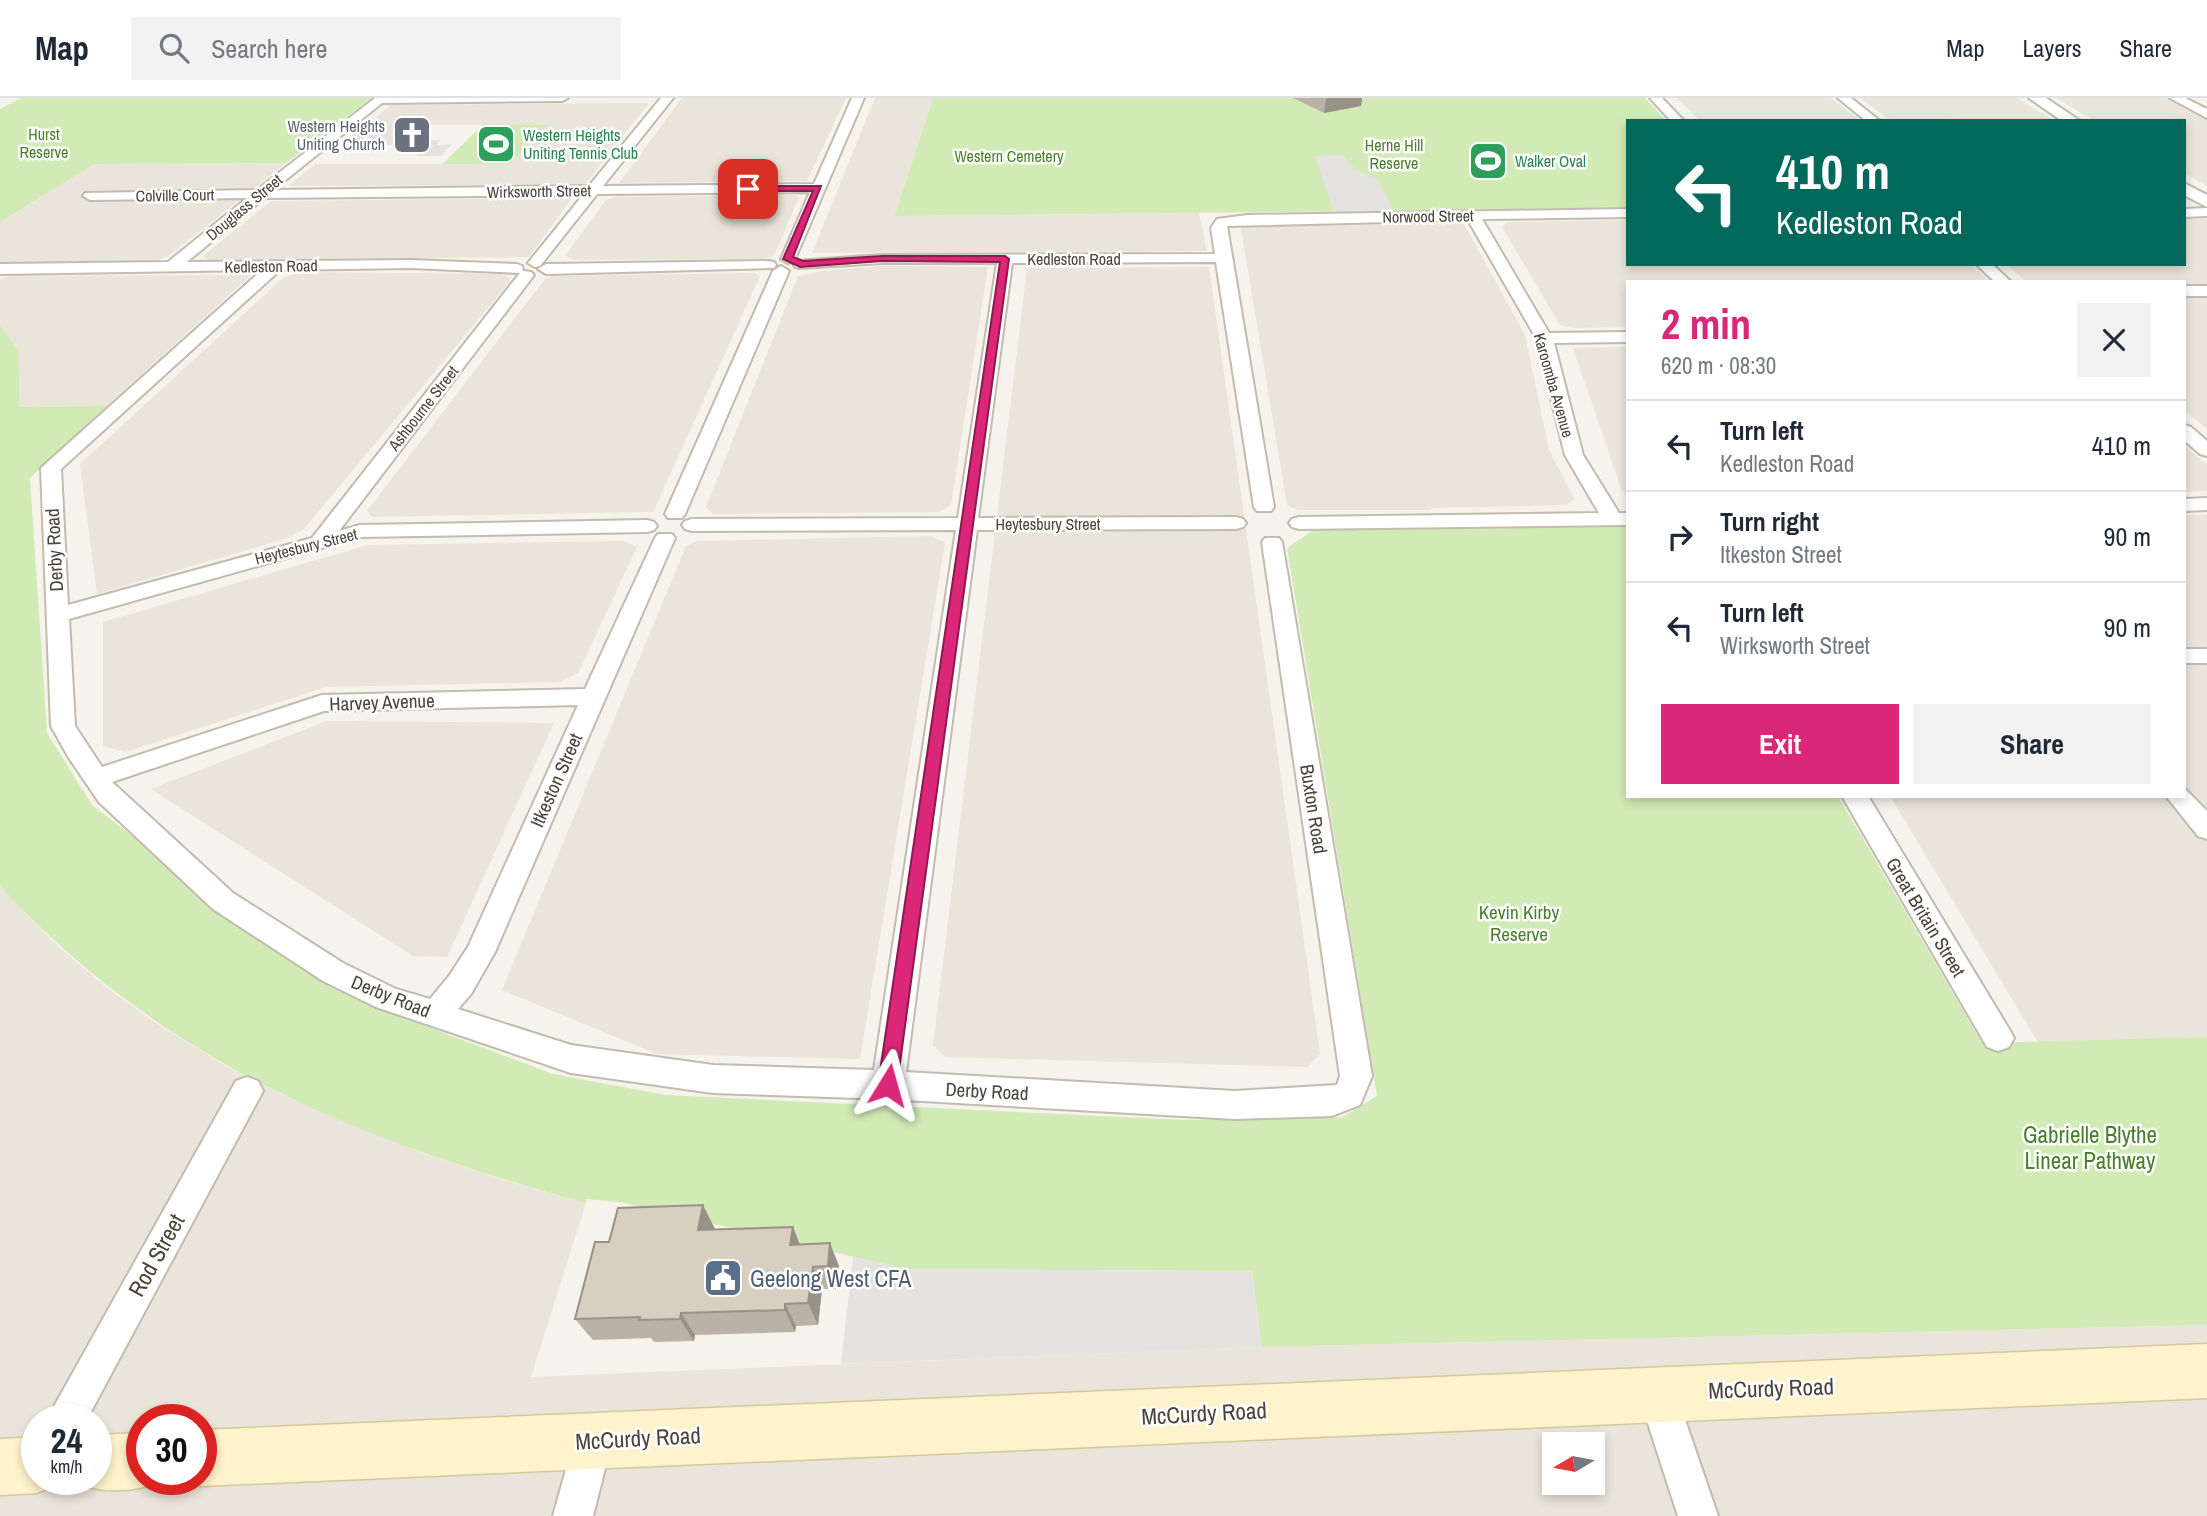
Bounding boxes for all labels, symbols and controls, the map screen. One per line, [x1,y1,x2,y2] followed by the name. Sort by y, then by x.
[131,17,621,80] search box
[35,26,89,70] text: Map
[155,29,193,67] icon: search
[211,31,327,66] text: Search here
[1946,32,1984,64] text: Map
[2022,32,2081,64] text: Layers
[2119,32,2172,64] text: Share
[391,114,433,156] church icon: Western Heights Uniting Church
[288,115,385,155] place label: Western Heights Uniting Church
[20,123,68,163] park label: Hurst Reserve
[475,123,517,165] sports icon: Western Heights Uniting Tennis Club
[523,124,638,164] place label: Western Heights Uniting Tennis Club
[1365,134,1423,174] park label: Herne Hill Reserve
[1776,138,1890,204] text: 410 m
[1467,140,1509,182] sports icon: Walker Oval
[954,145,1064,167] park label: Western Cemetery
[1661,147,1752,238] icon: left
[1515,150,1586,172] place label: Walker Oval
[718,159,778,219] pin
[201,168,287,245] street label: Douglass Street
[729,170,767,208] icon: arrive
[487,179,592,203] street label: Wirksworth Street
[135,183,215,207] street label: Colville Court
[1776,201,1963,244] text: Kedleston Road
[1382,204,1474,228] street label: Norwood Street
[1027,248,1121,270] street label: Kedleston Road
[224,254,318,278] street label: Kedleston Road
[1661,296,1751,352] text: 2 min
[2077,303,2151,377] button: close
[1529,330,1579,440] street label: Karoomba Avenue
[1661,350,1776,381] text: 620 m · 08:30
[382,361,463,456] street label: Ashbourne Street
[1720,413,1804,448] text: Turn left
[1661,427,1699,465] icon: left
[2092,428,2151,463] text: 410 m
[1720,448,1854,479] text: Kedleston Road
[1720,504,1819,539] text: Turn right
[39,508,69,592] street label: Derby Road
[995,513,1101,535] street label: Heytesbury Street
[1661,518,1699,556] icon: right
[2104,519,2151,554] text: 90 m
[252,523,360,569] street label: Heytesbury Street
[1720,539,1842,570] text: Itkeston Street
[1720,595,1804,630] text: Turn left
[1661,609,1699,647] icon: left
[2104,610,2151,645] text: 90 m
[1720,630,1870,661] text: Wirksworth Street
[329,687,435,717] street label: Harvey Avenue
[1661,704,1899,784] button: Exit
[1913,704,2151,784] button: Share
[524,728,589,831] street label: Itkeston Street
[1294,762,1334,856] street label: Buxton Road
[1880,852,1972,982] street label: Great Britain Street
[1479,899,1559,947] park label: Kevin Kirby Reserve
[348,968,434,1024] street label: Derby Road
[851,1048,925,1122] position arrow
[945,1076,1029,1106] street label: Derby Road
[2023,1119,2157,1176] park label: Gabrielle Blythe Linear Pathway
[121,1208,191,1302] street label: Rod Street
[702,1257,744,1299] public building icon: Geelong West CFA
[750,1263,912,1294] place label: Geelong West CFA
[1708,1370,1834,1406] street label: McCurdy Road
[1140,1394,1268,1432] street label: McCurdy Road
[126,1404,217,1495] speed limit sign: 30
[51,1417,82,1464] text: 24
[574,1419,702,1457] street label: McCurdy Road
[1542,1432,1605,1494] north arrow
[1542,1432,1605,1495] map controls
[51,1454,83,1479] text: km/h

